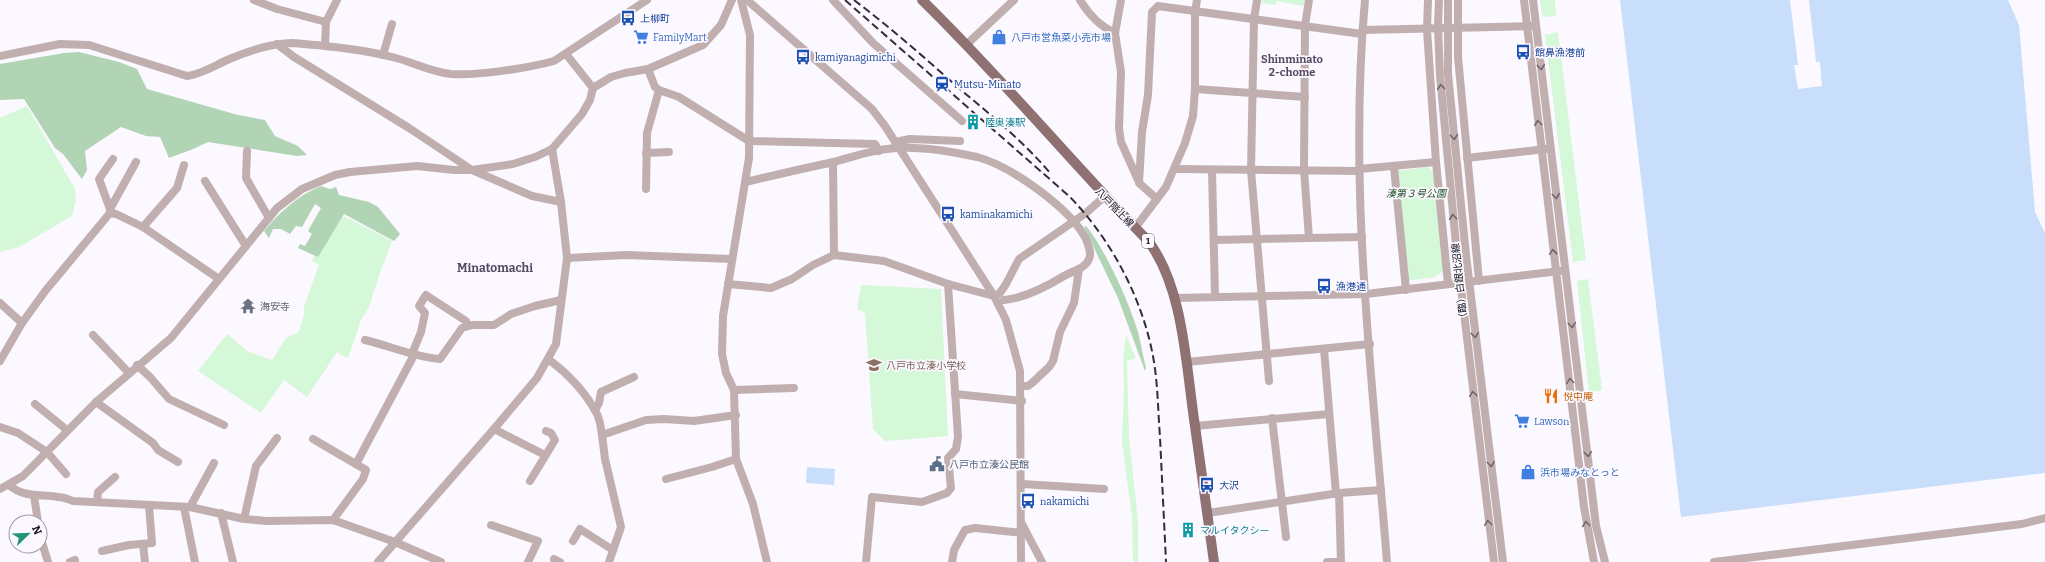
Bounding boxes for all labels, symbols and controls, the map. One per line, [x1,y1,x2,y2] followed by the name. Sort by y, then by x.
[619,9,637,27] bus stop icon: 上柳町
[640,13,670,25] place label: 上柳町
[632,28,650,46] supermarket icon: FamilyMart
[990,28,1008,46] shop icon: 八戸市営魚菜小売市場
[653,32,707,44] place label: FamilyMart
[1011,32,1111,44] place label: 八戸市営魚菜小売市場
[1514,43,1532,61] bus stop icon: 館鼻漁港前
[1535,47,1585,59] place label: 館鼻漁港前
[794,48,812,66] bus stop icon: kamiyanagimichi
[815,52,896,64] place label: kamiyanagimichi
[1261,53,1323,79] district label: Shinminato 2-chome
[1536,64,1545,70] one-way arrow
[933,75,951,93] station icon: Mutsu-Minato
[954,79,1021,91] place label: Mutsu-Minato
[1437,84,1446,90] one-way arrow
[964,113,982,131] building icon: 陸奥湊駅
[985,117,1026,129] place label: 陸奥湊駅
[1534,120,1543,126] one-way arrow
[1450,134,1459,140] one-way arrow
[1093,186,1136,230] street label: 八戸階上線
[1386,188,1448,200] park label: 湊第３号公園
[1551,193,1560,199] one-way arrow
[939,205,957,223] bus stop icon: kaminakamichi
[960,209,1033,221] place label: kaminakamichi
[1449,213,1458,220] one-way arrow
[1142,234,1154,248] road number: 1
[1450,242,1470,323] street label: （臨）白銀北沼線
[1548,249,1557,255] one-way arrow
[457,261,533,275] district label: Minatomachi
[1315,277,1333,295] bus stop icon: 漁港通
[1336,281,1366,293] place label: 漁港通
[239,297,257,315] temple icon: 海安寺
[260,301,290,313] place label: 海安寺
[1568,322,1577,328] one-way arrow
[1470,332,1479,338] one-way arrow
[865,356,883,374] school or university icon: 八戸市立湊小学校
[886,360,966,372] place label: 八戸市立湊小学校
[1566,378,1575,384] one-way arrow
[1542,387,1560,405] restaurant icon: 悦中庵
[1468,391,1477,397] one-way arrow
[1563,391,1593,403] place label: 悦中庵
[1513,412,1531,430] supermarket icon: Lawson
[1534,416,1570,428] place label: Lawson
[1583,451,1592,457] one-way arrow
[928,455,946,473] public building icon: 八戸市立湊公民館
[949,459,1029,471] place label: 八戸市立湊公民館
[1486,461,1495,467] one-way arrow
[1519,463,1537,481] shop icon: 浜市場みなとっと
[1540,467,1620,479] place label: 浜市場みなとっと
[1198,476,1216,494] bus stop icon: 大沢
[1219,480,1239,492] place label: 大沢
[1019,492,1037,510] bus stop icon: nakamichi
[1040,496,1089,508] place label: nakamichi
[8,514,48,554] north arrow
[1484,520,1493,526] one-way arrow
[1179,521,1197,539] building icon: マルイタクシー
[1582,521,1591,527] one-way arrow
[29,524,45,537] text: N
[1200,525,1270,537] place label: マルイタクシー

